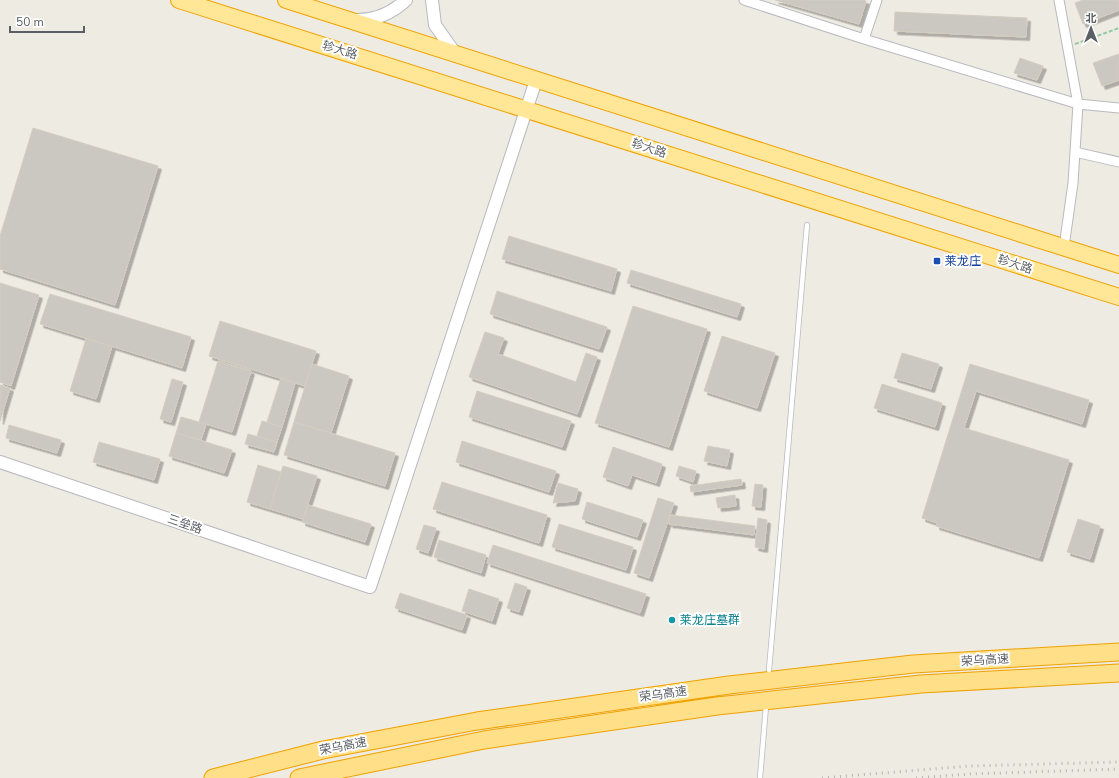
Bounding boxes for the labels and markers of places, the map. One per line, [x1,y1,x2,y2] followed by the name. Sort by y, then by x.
[945,253,981,269] place label: 莱龙庄
[932,256,942,266] marker: 莱龙庄
[680,612,740,628] place label: 莱龙庄墓群
[667,615,677,625] marker: 莱龙庄墓群

